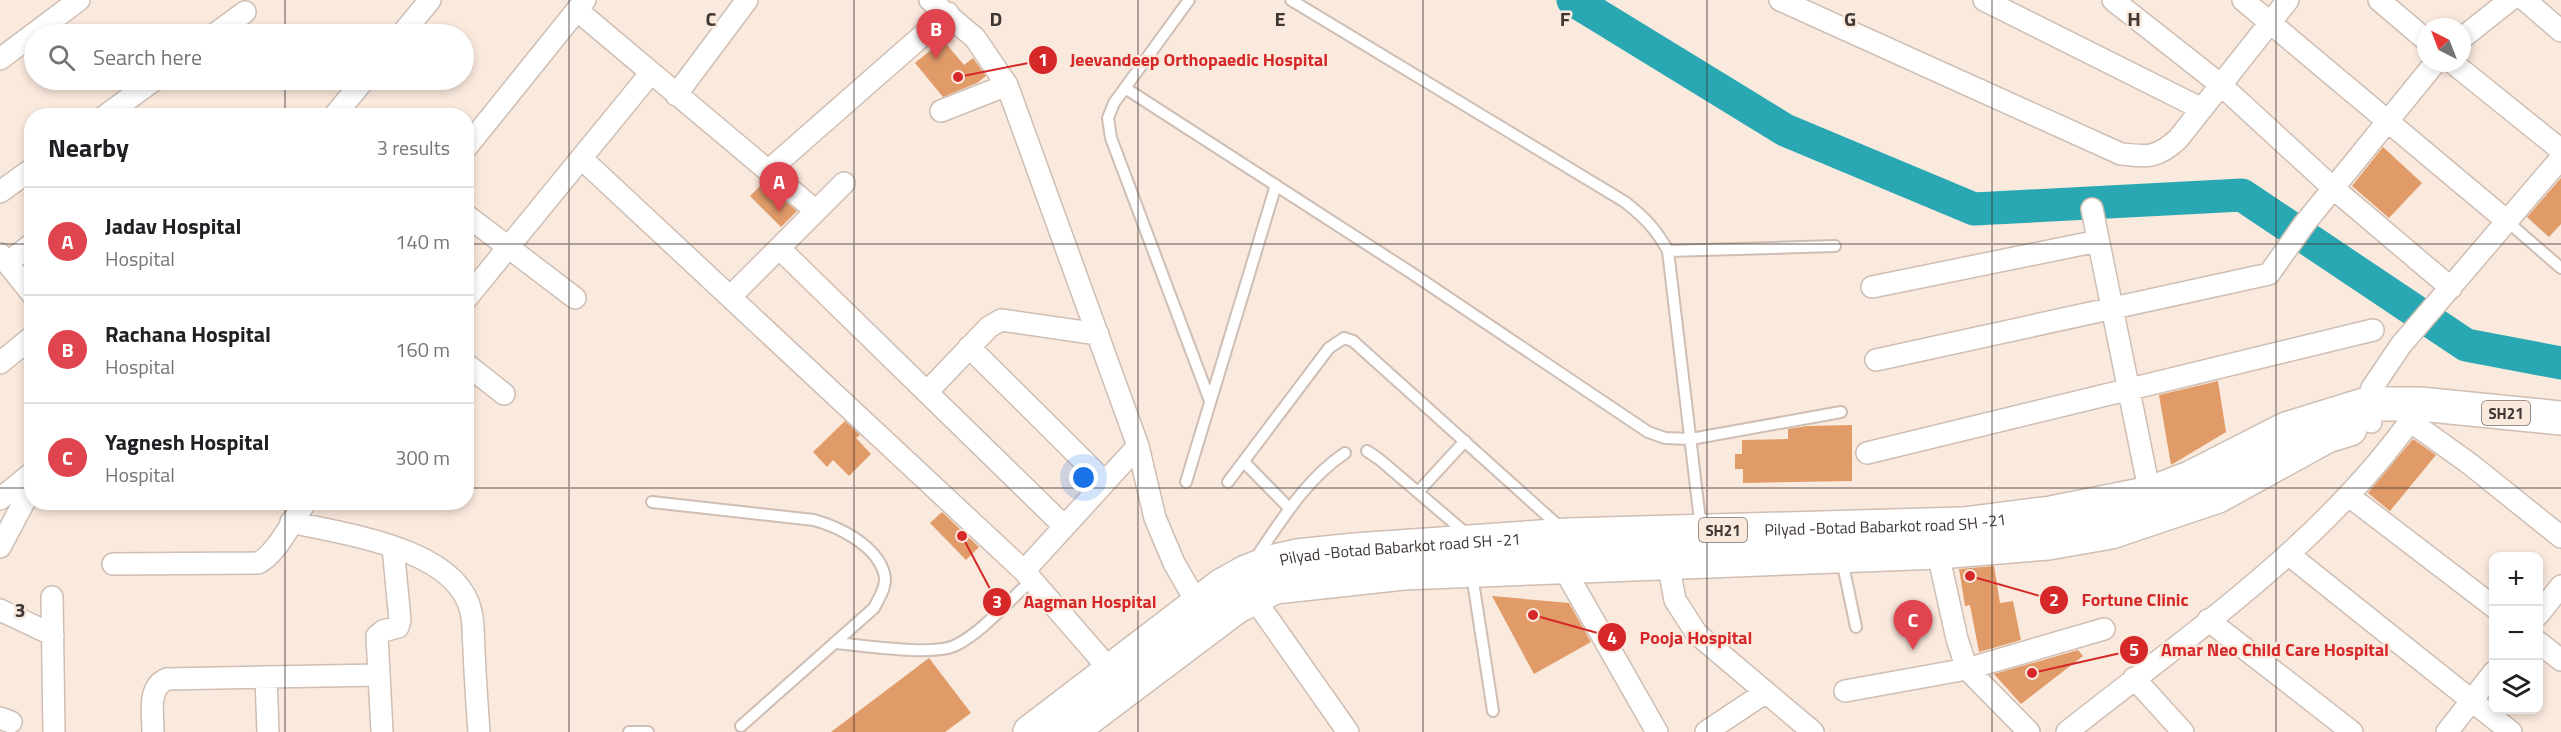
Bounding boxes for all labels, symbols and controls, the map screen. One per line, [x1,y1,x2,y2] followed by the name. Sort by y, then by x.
[706,3,717,34] text: C
[990,3,1002,34] text: D
[1274,3,1286,34] text: E
[1560,3,1571,34] text: F
[1844,3,1856,34] text: G
[2127,3,2141,34] text: H
[916,10,956,59] pin: B
[2417,18,2471,72] north arrow
[24,24,474,90] search box
[93,40,202,74] text: Search here
[45,41,78,74] icon: search
[1028,42,1340,78] callout: Jeevandeep Orthopaedic Hospital
[1038,46,1048,73] text: 1
[1070,46,1328,73] text: Jeevandeep Orthopaedic Hospital
[48,128,129,167] text: Nearby
[377,132,450,163] text: 3 results
[760,162,798,212] pin: A
[105,209,242,243] text: Jadav Hospital
[61,226,74,257] text: A
[395,226,450,257] text: 140 m
[105,243,175,274] text: Hospital
[105,317,271,351] text: Rachana Hospital
[61,334,74,365] text: B
[395,334,450,365] text: 160 m
[105,351,175,382] text: Hospital
[2482,401,2530,425] road number: SH21
[105,425,269,459] text: Yagnesh Hospital
[62,442,73,473] text: C
[395,442,450,473] text: 300 m
[105,459,175,490] text: Hospital
[1069,463,1098,492] your location
[1764,507,2008,542] street label: Pilyad -Botad Babarkot road SH -21
[1699,518,1747,542] road number: SH21
[1277,526,1521,572] street label: Pilyad -Botad Babarkot road SH -21
[2489,552,2543,714] map controls
[2489,552,2543,606] button: +
[2039,582,2200,618] callout: Fortune Clinic
[982,584,1169,620] callout: Aagman Hospital
[2049,586,2059,613] text: 2
[2081,586,2189,613] text: Fortune Clinic
[992,588,1002,615] text: 3
[1023,588,1157,615] text: Aagman Hospital
[14,594,26,625] text: 3
[1894,600,1932,650] pin: C
[2489,606,2543,660] button: −
[1597,619,1764,655] callout: Pooja Hospital
[1607,624,1617,651] text: 4
[1640,624,1752,651] text: Pooja Hospital
[2119,632,2401,668] callout: Amar Neo Child Care Hospital
[2129,636,2139,663] text: 5
[2161,636,2389,663] text: Amar Neo Child Care Hospital
[2489,660,2543,714] button: layers

